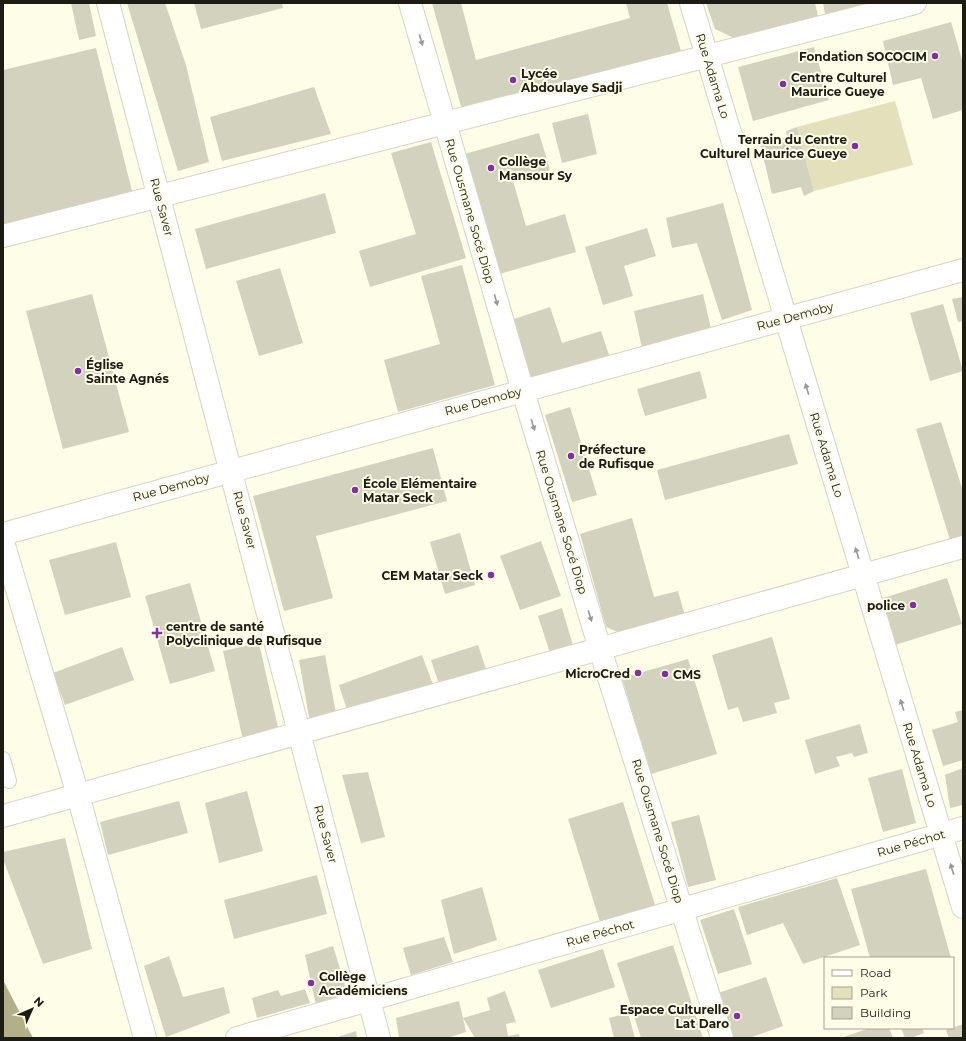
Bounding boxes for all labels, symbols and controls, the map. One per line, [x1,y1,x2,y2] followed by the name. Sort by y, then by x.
[693,32,733,120] street label: Rue Adama Lo
[418,35,424,47] one-way arrow
[799,49,927,64] place label: Fondation SOCOCIM
[930,51,940,61] marker: Fondation SOCOCIM
[520,66,622,95] place label: Lycée Abdoulaye Sadji
[791,70,887,99] place label: Centre Culturel Maurice Gueye
[508,75,518,85] marker: Lycée Abdoulaye Sadji
[778,79,788,89] marker: Centre Culturel Maurice Gueye
[700,132,847,161] place label: Terrain du Centre Culturel Maurice Gueye
[442,137,498,285] street label: Rue Ousmane Socé Diop
[850,141,860,151] marker: Terrain du Centre Culturel Maurice Gueye
[499,154,573,183] place label: Collège Mansour Sy
[486,163,496,173] marker: Collège Mansour Sy
[147,176,177,238] street label: Rue Saver
[493,294,499,306] one-way arrow
[755,298,836,333] street label: Rue Demoby
[86,357,169,386] place label: Église Sainte Agnés
[73,366,83,376] marker: Église Sainte Agnés
[804,382,810,394] one-way arrow
[443,383,524,418] street label: Rue Demoby
[807,411,847,499] street label: Rue Adama Lo
[530,419,536,431] one-way arrow
[579,442,655,471] place label: Préfecture de Rufisque
[533,448,591,596] street label: Rue Ousmane Socé Diop
[566,451,576,461] marker: Préfecture de Rufisque
[131,469,212,504] street label: Rue Demoby
[363,476,477,505] place label: École Elémentaire Matar Seck
[350,485,360,495] marker: École Elémentaire Matar Seck
[230,489,260,551] street label: Rue Saver
[853,547,859,559] one-way arrow
[381,568,483,583] place label: CEM Matar Seck
[486,570,496,580] marker: CEM Matar Seck
[867,598,905,613] place label: police
[908,600,918,610] marker: police
[587,610,593,622] one-way arrow
[166,619,322,648] place label: centre de santé Polyclinique de Rufisque
[151,627,163,639] marker: centre de santé Polyclinique de Rufisque
[565,666,630,681] place label: MicroCred
[673,667,701,682] place label: CMS
[633,668,643,678] marker: MicroCred
[660,669,670,679] marker: CMS
[899,698,905,710] one-way arrow
[900,721,940,809] street label: Rue Adama Lo
[629,757,687,905] street label: Rue Ousmane Socé Diop
[311,803,341,865] street label: Rue Saver
[875,826,947,860] street label: Rue Péchot
[949,863,955,875] one-way arrow
[564,916,636,950] street label: Rue Péchot
[824,957,954,1029] legend
[860,965,891,980] text: Road
[318,969,408,998] place label: Collège Académiciens
[306,978,316,988] marker: Collège Académiciens
[860,985,888,1000] text: Park
[12,989,52,1029] north arrow
[31,994,47,1010] text: N
[620,1002,729,1031] place label: Espace Culturelle Lat Daro
[860,1005,911,1020] text: Building
[732,1011,742,1021] marker: Espace Culturelle Lat Daro

